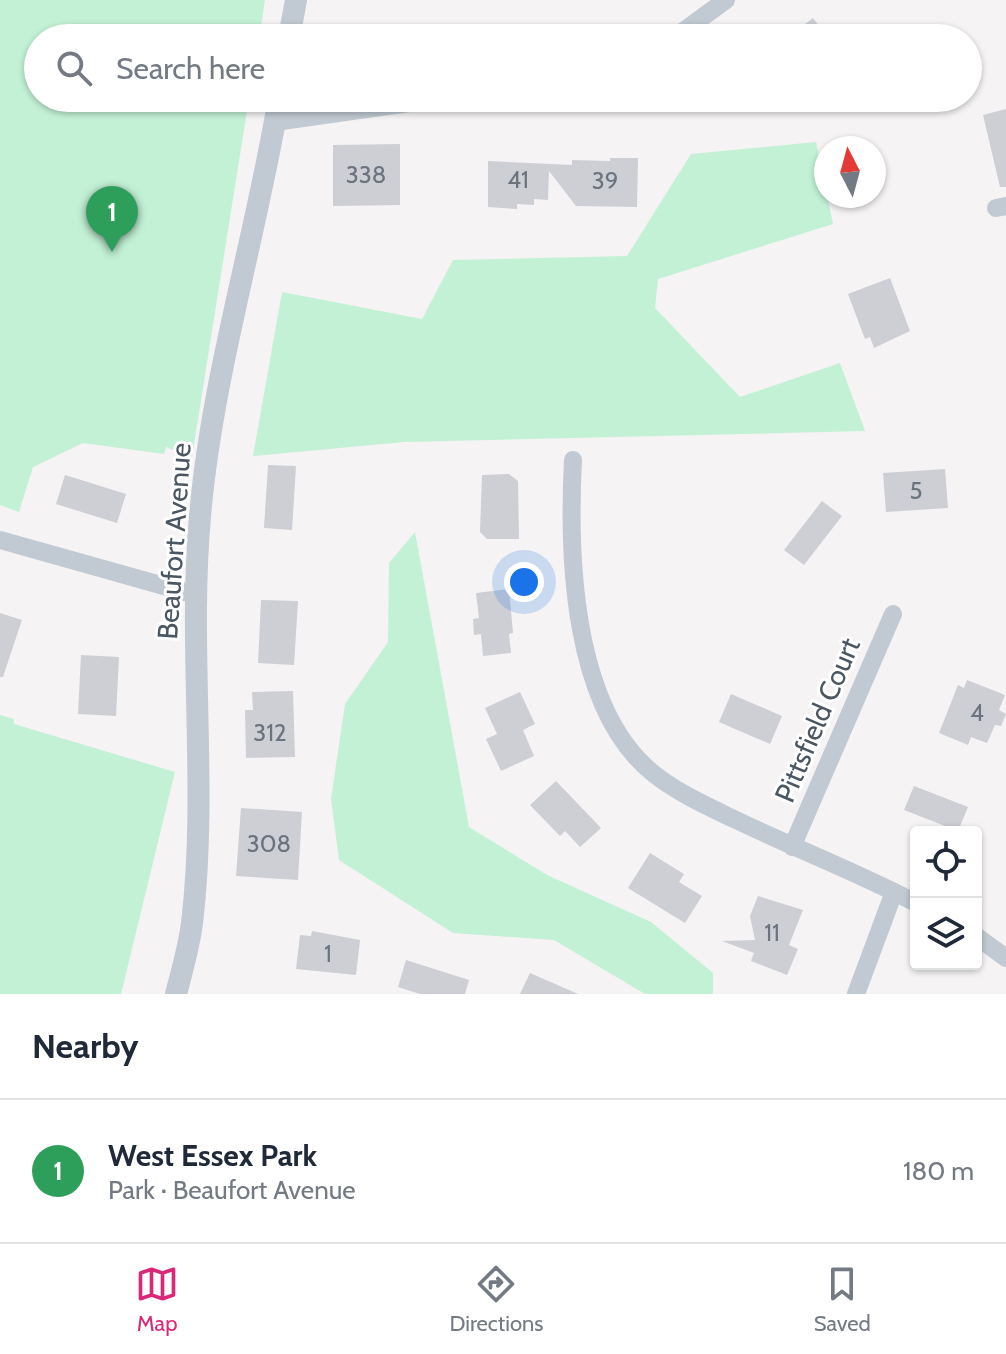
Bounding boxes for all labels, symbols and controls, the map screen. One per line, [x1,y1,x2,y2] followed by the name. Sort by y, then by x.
[24,24,982,112] search box
[52,46,96,90] icon: search
[116,50,265,87] text: Search here
[814,136,886,208] north arrow
[346,160,386,189] house number: 338
[507,165,529,194] house number: 41
[592,166,618,195] house number: 39
[86,186,138,252] pin: 1
[150,442,198,640] street label: Beaufort Avenue
[910,476,922,505] house number: 5
[504,562,544,602] your location
[767,633,867,807] street label: Pittsfield Court
[970,698,984,727] house number: 4
[253,718,287,747] house number: 312
[910,826,982,970] map controls
[910,826,982,898] button: locate
[247,829,291,858] house number: 308
[910,898,982,970] button: layers
[764,918,780,947] house number: 11
[324,939,332,968] house number: 1
[32,1025,139,1067] text: Nearby
[108,1137,317,1174] text: West Essex Park
[53,1155,63,1187] text: 1
[903,1155,974,1187] text: 180 m
[108,1174,356,1206] text: Park · Beaufort Avenue
[135,1262,179,1337] tab: Map
[449,1262,543,1337] tab: Directions
[814,1262,871,1337] tab: Saved

